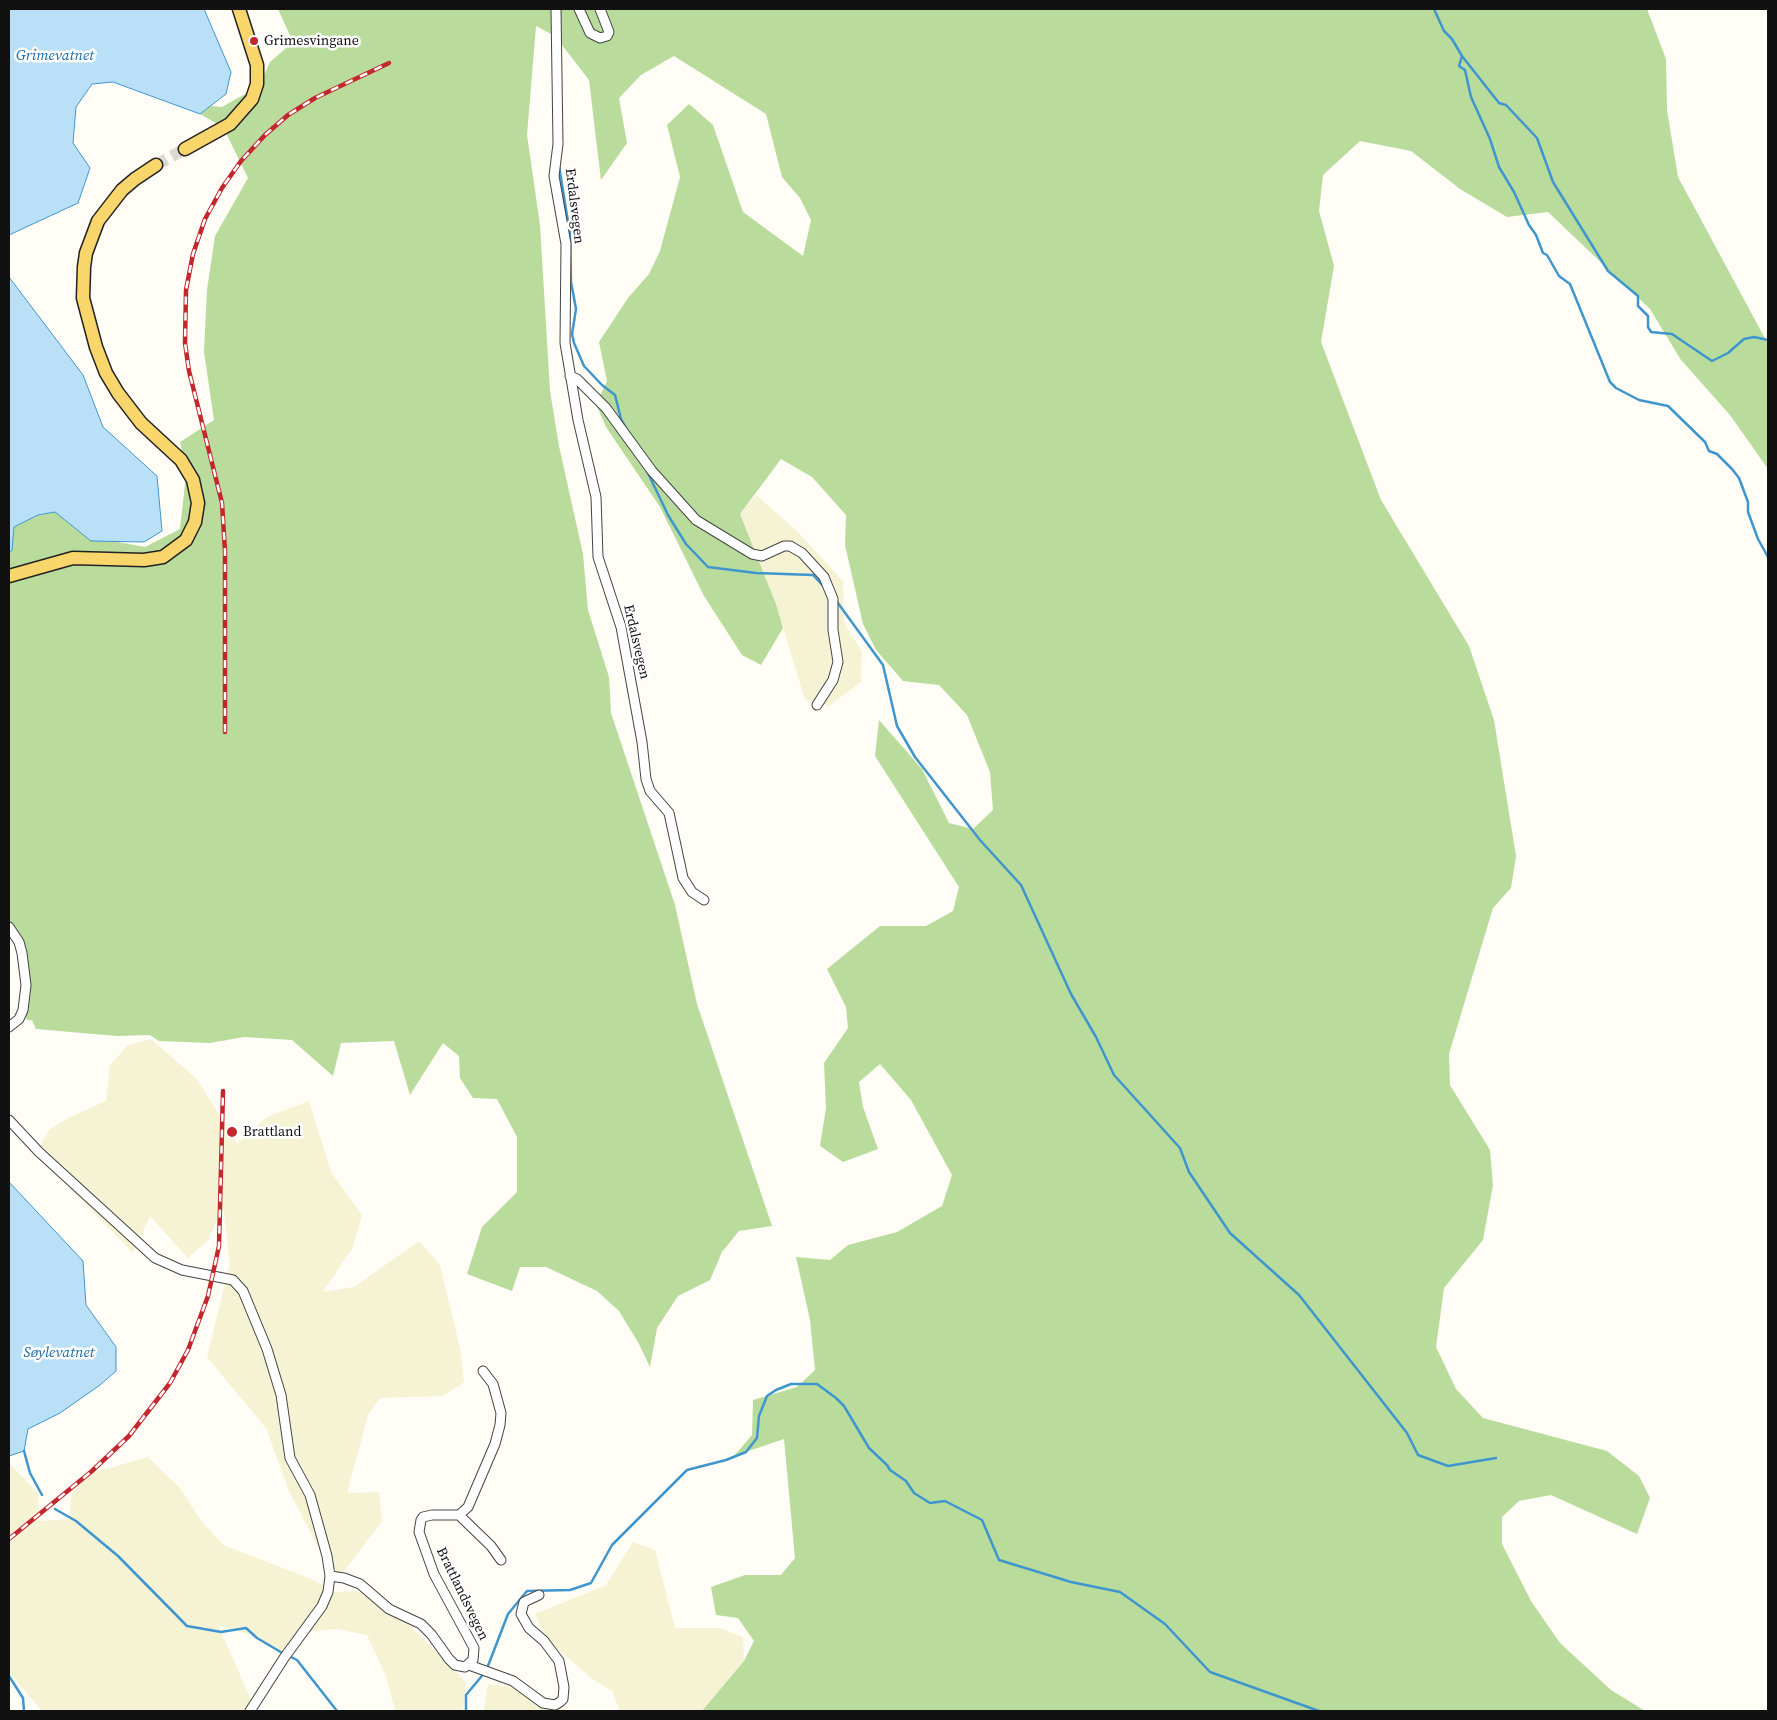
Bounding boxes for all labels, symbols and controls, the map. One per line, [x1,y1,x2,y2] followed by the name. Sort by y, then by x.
[264,33,359,49] place label: Grimesvingane
[248,35,260,47] marker: Grimesvingane
[16,47,94,65] water label: Grimevatnet
[561,167,587,245] street label: Erdalsvegen
[619,603,653,681] street label: Erdalsvegen
[243,1124,301,1140] place label: Brattland
[225,1125,239,1139] marker: Brattland
[23,1344,95,1362] water label: Søylevatnet
[432,1545,492,1643] street label: Brattlandsvegen

